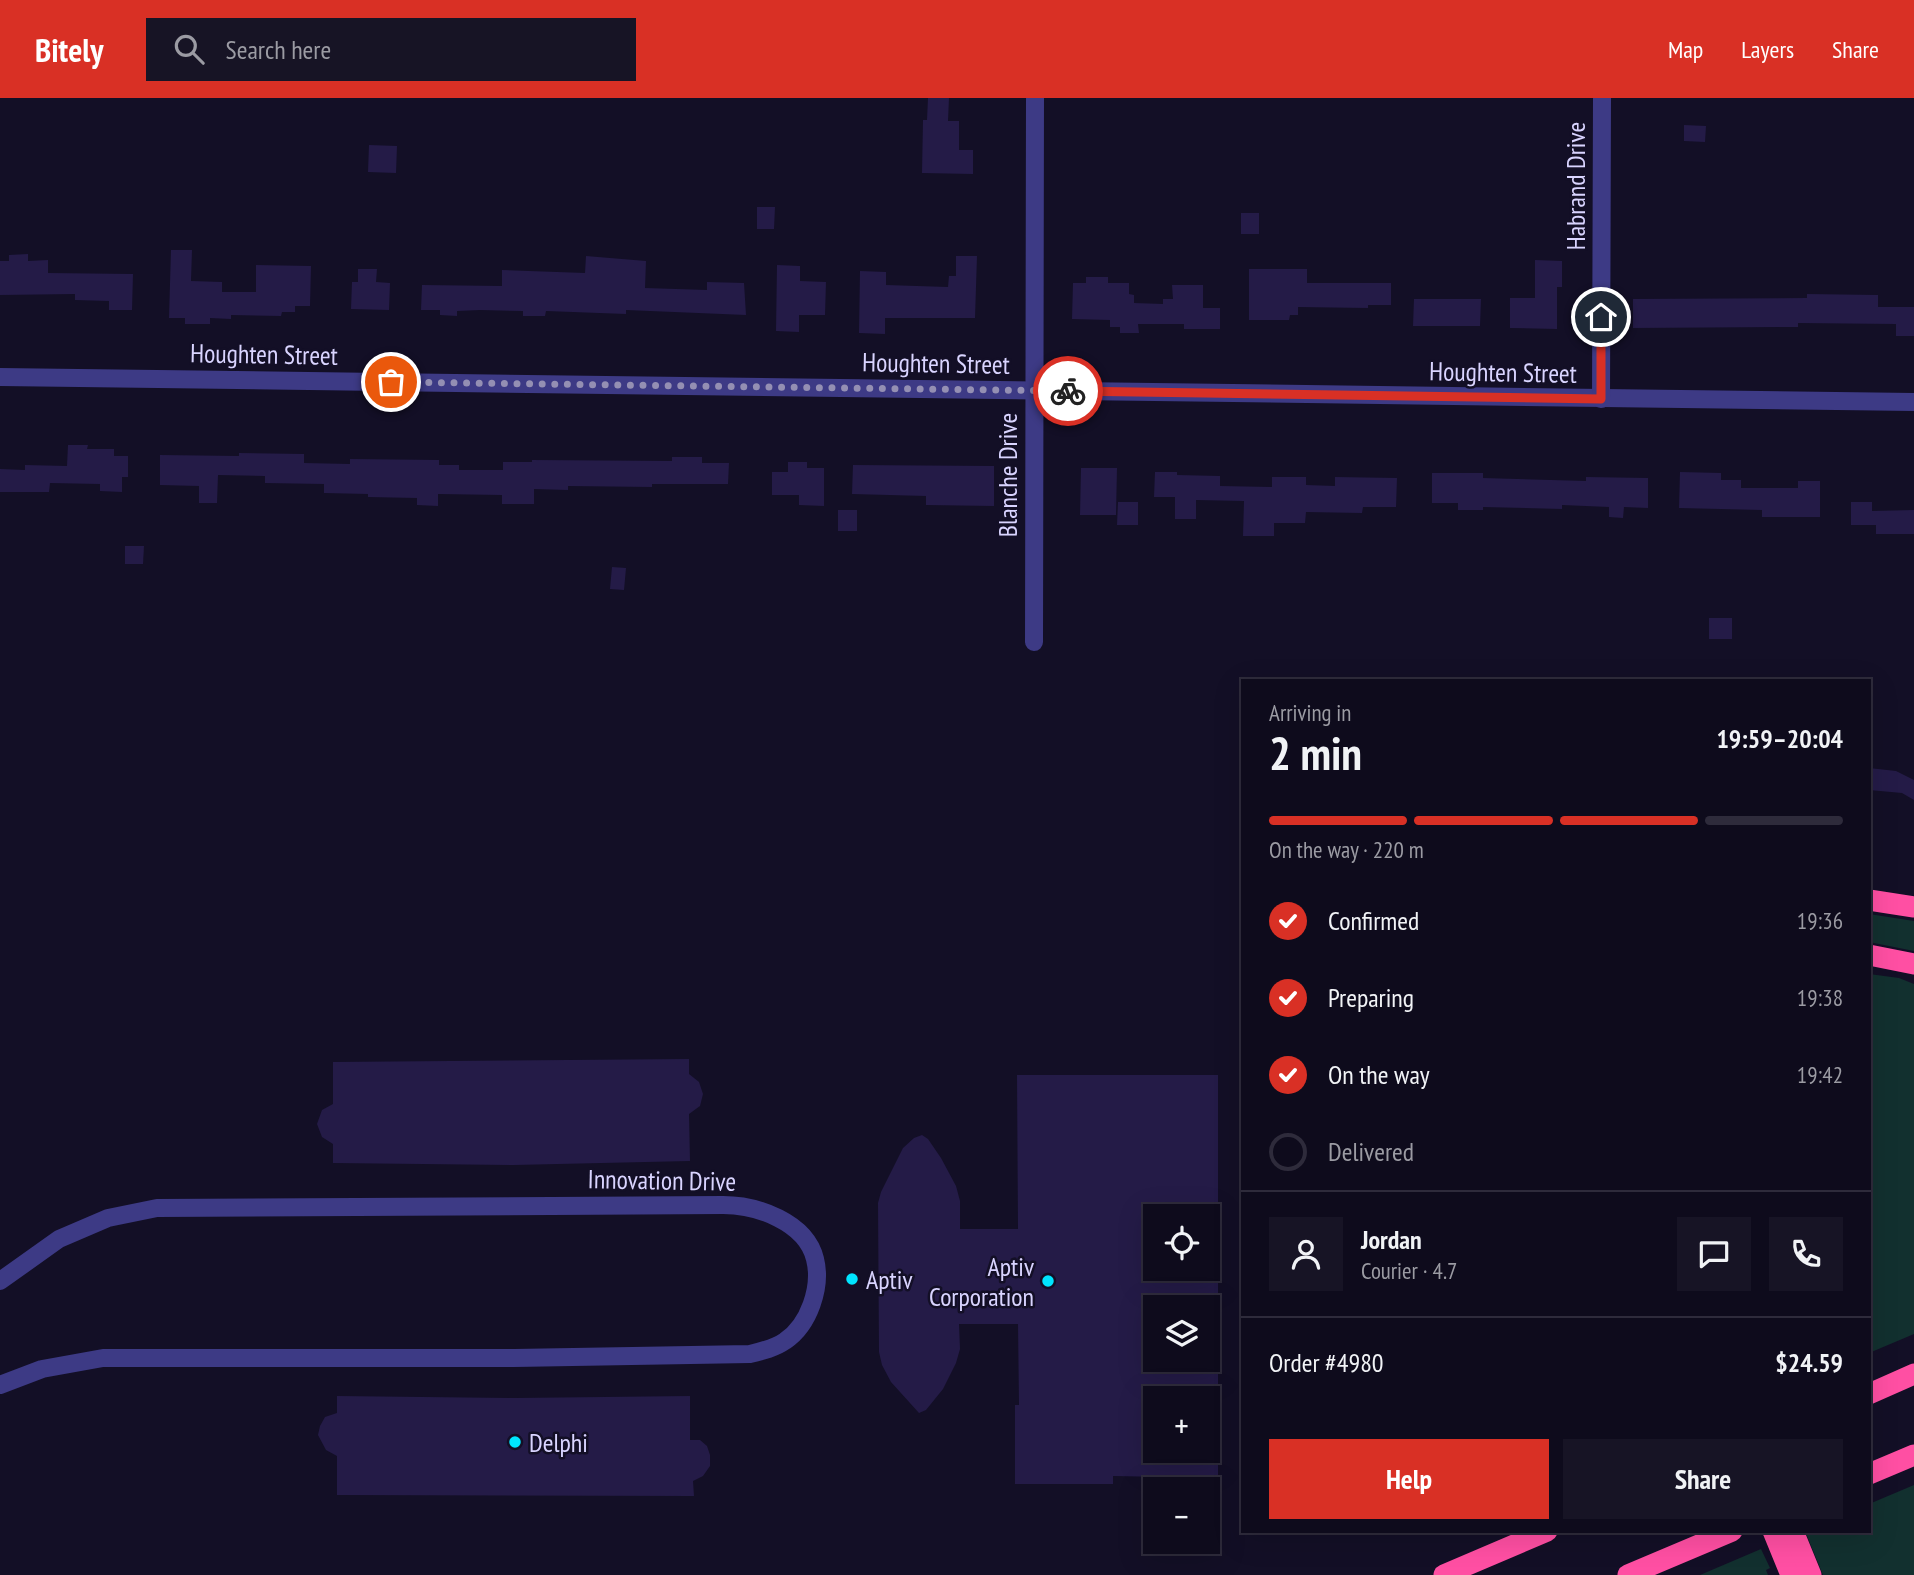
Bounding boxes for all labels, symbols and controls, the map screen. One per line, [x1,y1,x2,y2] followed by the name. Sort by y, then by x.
[146,18,636,81] search box
[35,28,104,71] text: Bitely
[170,30,208,68] icon: search
[226,33,331,66] text: Search here
[1668,34,1703,65] text: Map
[1741,34,1794,65] text: Layers
[1832,34,1879,65] text: Share
[1559,122,1592,250] street label: Habrand Drive
[1571,287,1631,347] pin
[1582,298,1620,336] icon: home
[190,336,338,372] street label: Houghten Street
[862,345,1010,381] street label: Houghten Street
[361,352,421,412] pin
[1429,354,1577,390] street label: Houghten Street
[1033,356,1103,426] courier
[372,363,410,401] icon: bag
[1049,372,1087,410] icon: bike
[991,413,1024,537] street label: Blanche Drive
[1269,698,1351,727] text: Arriving in
[1716,722,1843,755] text: 19:59–20:04
[1269,723,1362,783] text: 2 min
[1269,835,1424,864] text: On the way · 220 m
[1269,902,1307,940] icon: check
[1328,904,1419,937] text: Confirmed
[1797,906,1843,935] text: 19:36
[1269,979,1307,1017] icon: check
[1328,981,1414,1014] text: Preparing
[1797,983,1843,1012] text: 19:38
[1269,1056,1307,1094] icon: check
[1328,1058,1430,1091] text: On the way
[1797,1060,1843,1089] text: 19:42
[1328,1135,1414,1168] text: Delivered
[587,1162,737,1198] street label: Innovation Drive
[1143,1204,1220,1554] map controls
[1143,1204,1220,1281] button: locate
[1269,1217,1343,1291] button: person
[1677,1217,1751,1291] button: chat
[1769,1217,1843,1291] button: phone
[1361,1223,1422,1256] text: Jordan
[929,1250,1034,1313] place label: Aptiv Corporation
[1361,1256,1457,1285] text: Courier · 4.7
[866,1263,913,1296] place label: Aptiv
[844,1271,860,1287] marker: Aptiv
[1040,1273,1056,1289] marker: Aptiv Corporation
[1143,1295,1220,1372] button: layers
[1269,1346,1384,1379] text: Order #4980
[1775,1346,1843,1379] text: $24.59
[1143,1386,1220,1463] button: +
[529,1426,588,1459] place label: Delphi
[507,1434,523,1450] marker: Delphi
[1269,1439,1549,1519] button: Help
[1563,1439,1843,1519] button: Share
[1143,1477,1220,1554] button: −

